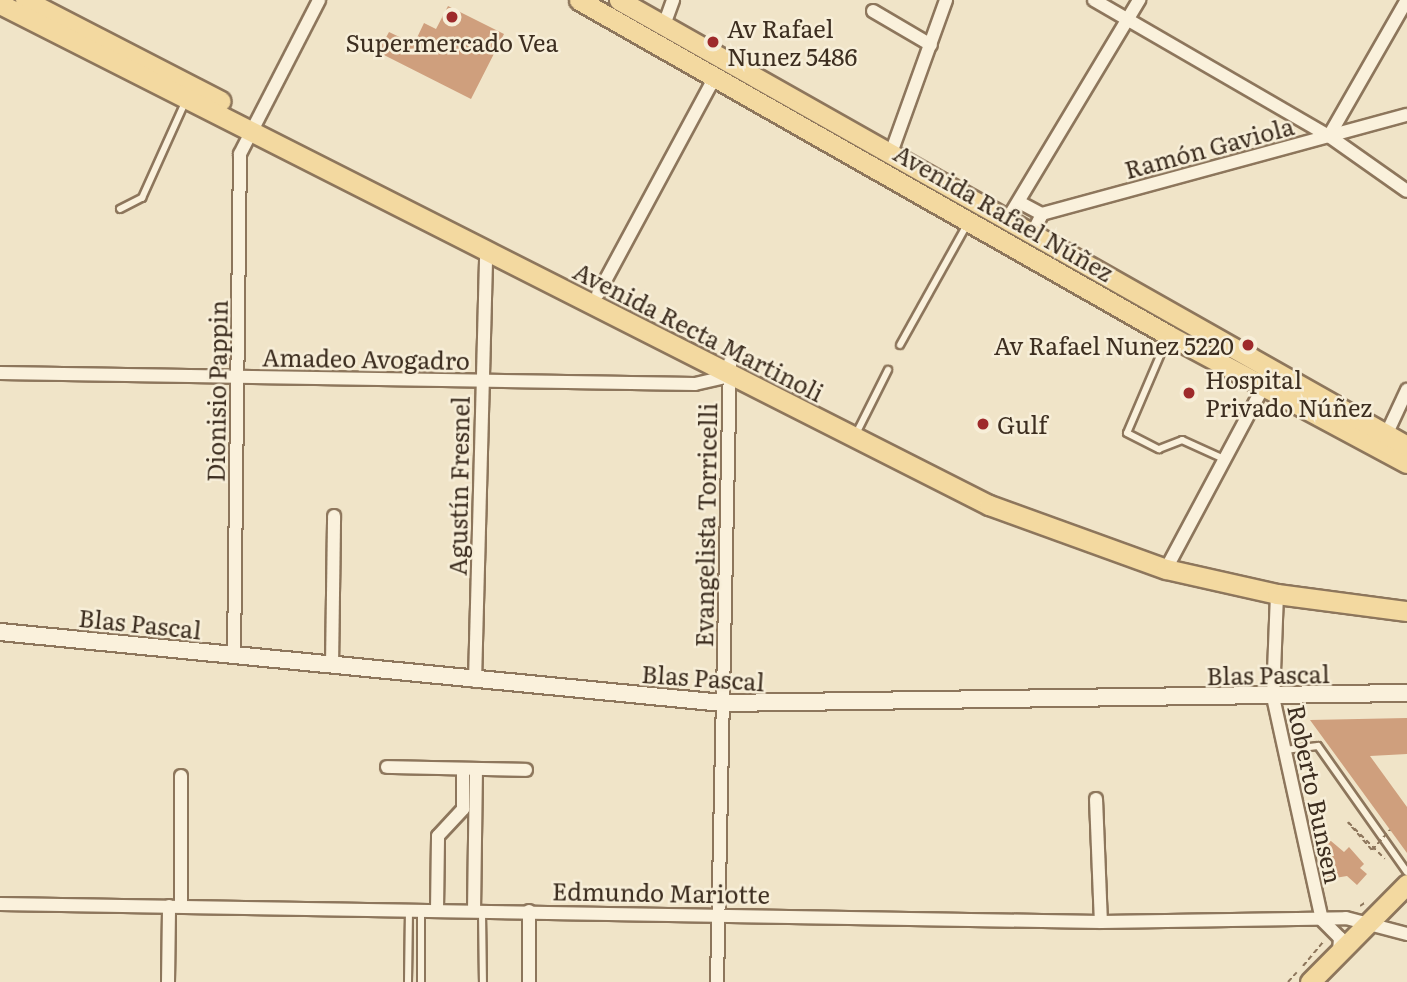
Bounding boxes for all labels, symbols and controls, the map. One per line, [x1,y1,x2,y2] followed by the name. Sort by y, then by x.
[444,9,460,25] marker: Supermercado Vea
[727,14,857,70] place label: Av Rafael Nunez 5486
[346,28,558,56] place label: Supermercado Vea
[705,34,721,50] marker: Av Rafael Nunez 5486
[1121,111,1297,183] street label: Ramón Gaviola
[889,137,1119,287] street label: Avenida Rafael Núñez
[569,255,829,407] street label: Avenida Recta Martinoli
[200,300,232,482] street label: Dionisio Pappin
[994,331,1234,359] place label: Av Rafael Nunez 5220
[1240,337,1256,353] marker: Av Rafael Nunez 5220
[262,342,470,374] street label: Amadeo Avogadro
[1205,365,1372,421] place label: Hospital Privado Núñez
[1179,383,1199,403] marker: Hospital Privado Núñez
[442,396,474,576] street label: Agustín Fresnel
[688,402,722,648] street label: Evangelista Torricelli
[997,410,1048,438] place label: Gulf
[975,416,991,432] marker: Gulf
[77,602,203,644] street label: Blas Pascal
[641,658,765,696] street label: Blas Pascal
[1206,659,1330,689] street label: Blas Pascal
[1283,702,1349,886] street label: Roberto Bunsen
[552,876,770,908] street label: Edmundo Mariotte

